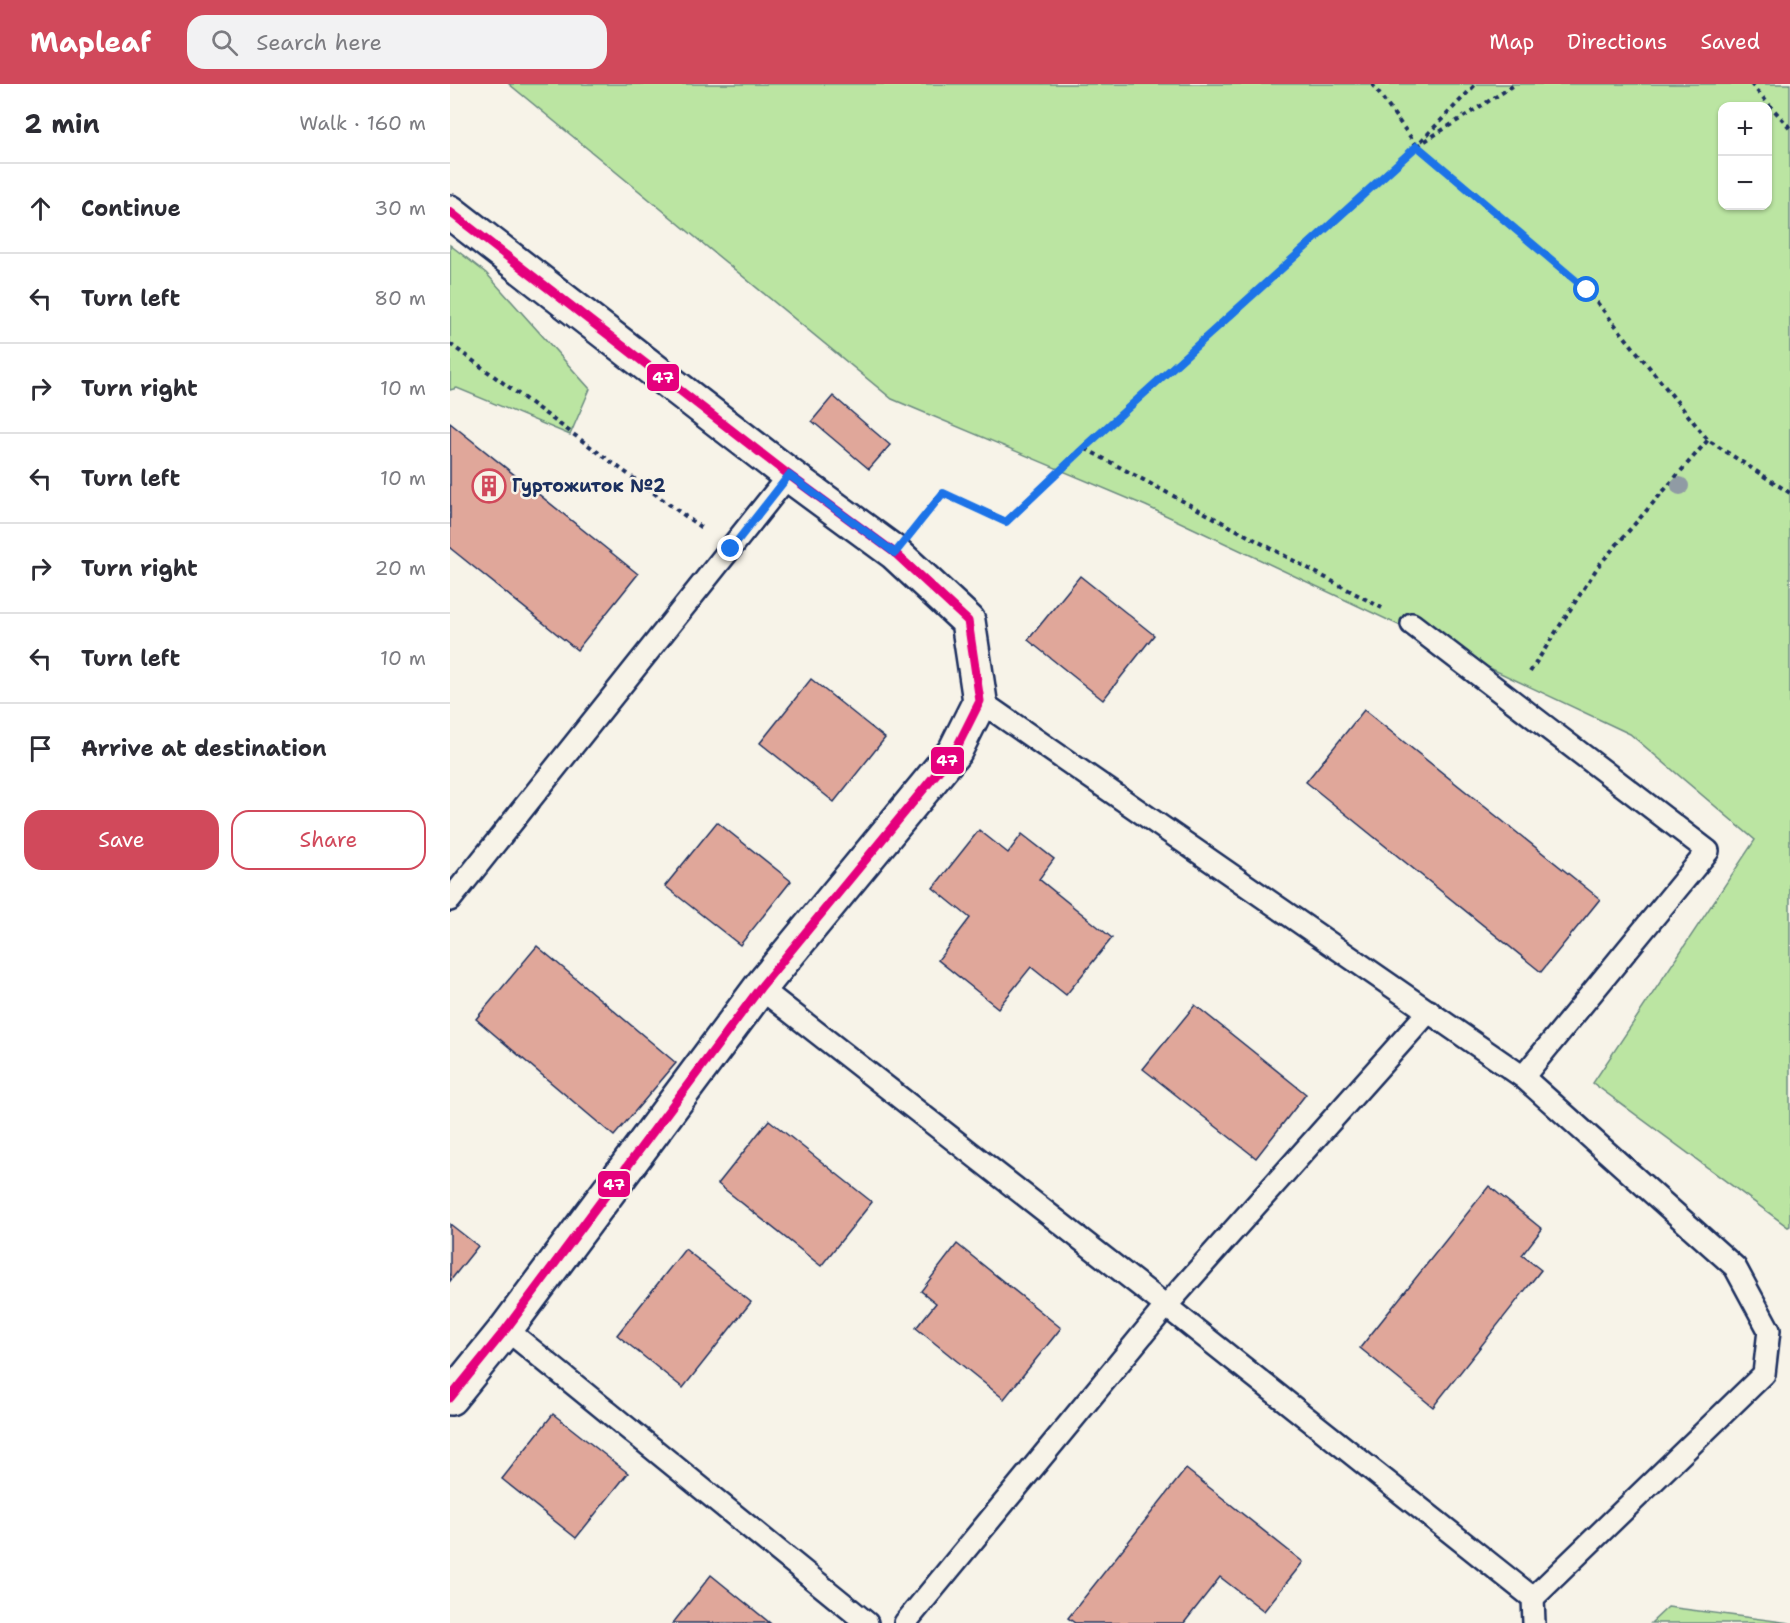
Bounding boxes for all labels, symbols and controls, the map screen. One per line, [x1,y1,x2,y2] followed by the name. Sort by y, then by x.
[187,15,607,69] search box
[30,23,151,61] text: Mapleaf
[208,26,241,59] icon: search
[256,28,382,57] text: Search here
[1489,28,1534,56] text: Map
[1567,28,1667,56] text: Directions
[1700,28,1760,56] text: Saved
[1718,102,1772,210] map controls
[1718,102,1772,156] button: +
[24,106,100,141] text: 2 min
[299,110,426,136] text: Walk · 160 m
[1718,156,1772,210] button: −
[24,192,57,225] icon: ahead
[81,194,181,223] text: Continue
[374,195,426,221] text: 30 m
[1573,276,1599,302] route start
[24,282,57,315] icon: left
[81,284,180,313] text: Turn left
[374,285,426,311] text: 80 m
[646,363,680,392] line badge: 47
[652,367,674,388] text: 47
[24,372,57,405] icon: right
[81,374,198,403] text: Turn right
[380,375,426,401] text: 10 m
[24,462,57,495] icon: left
[81,464,180,493] text: Turn left
[380,465,426,491] text: 10 m
[471,468,507,504] building icon: Гуртожиток №2
[512,474,666,498] place label: Гуртожиток №2
[717,535,743,561] route end
[24,552,57,585] icon: right
[81,554,198,583] text: Turn right
[375,555,426,581] text: 20 m
[24,642,57,675] icon: left
[81,644,180,673] text: Turn left
[380,645,426,671] text: 10 m
[24,732,57,765] icon: arrive
[81,734,327,763] text: Arrive at destination
[930,746,965,775] line badge: 47
[936,750,958,771] text: 47
[24,810,219,870] button: Save
[231,810,426,870] button: Share
[597,1170,631,1198] line badge: 47
[603,1174,625,1195] text: 47

